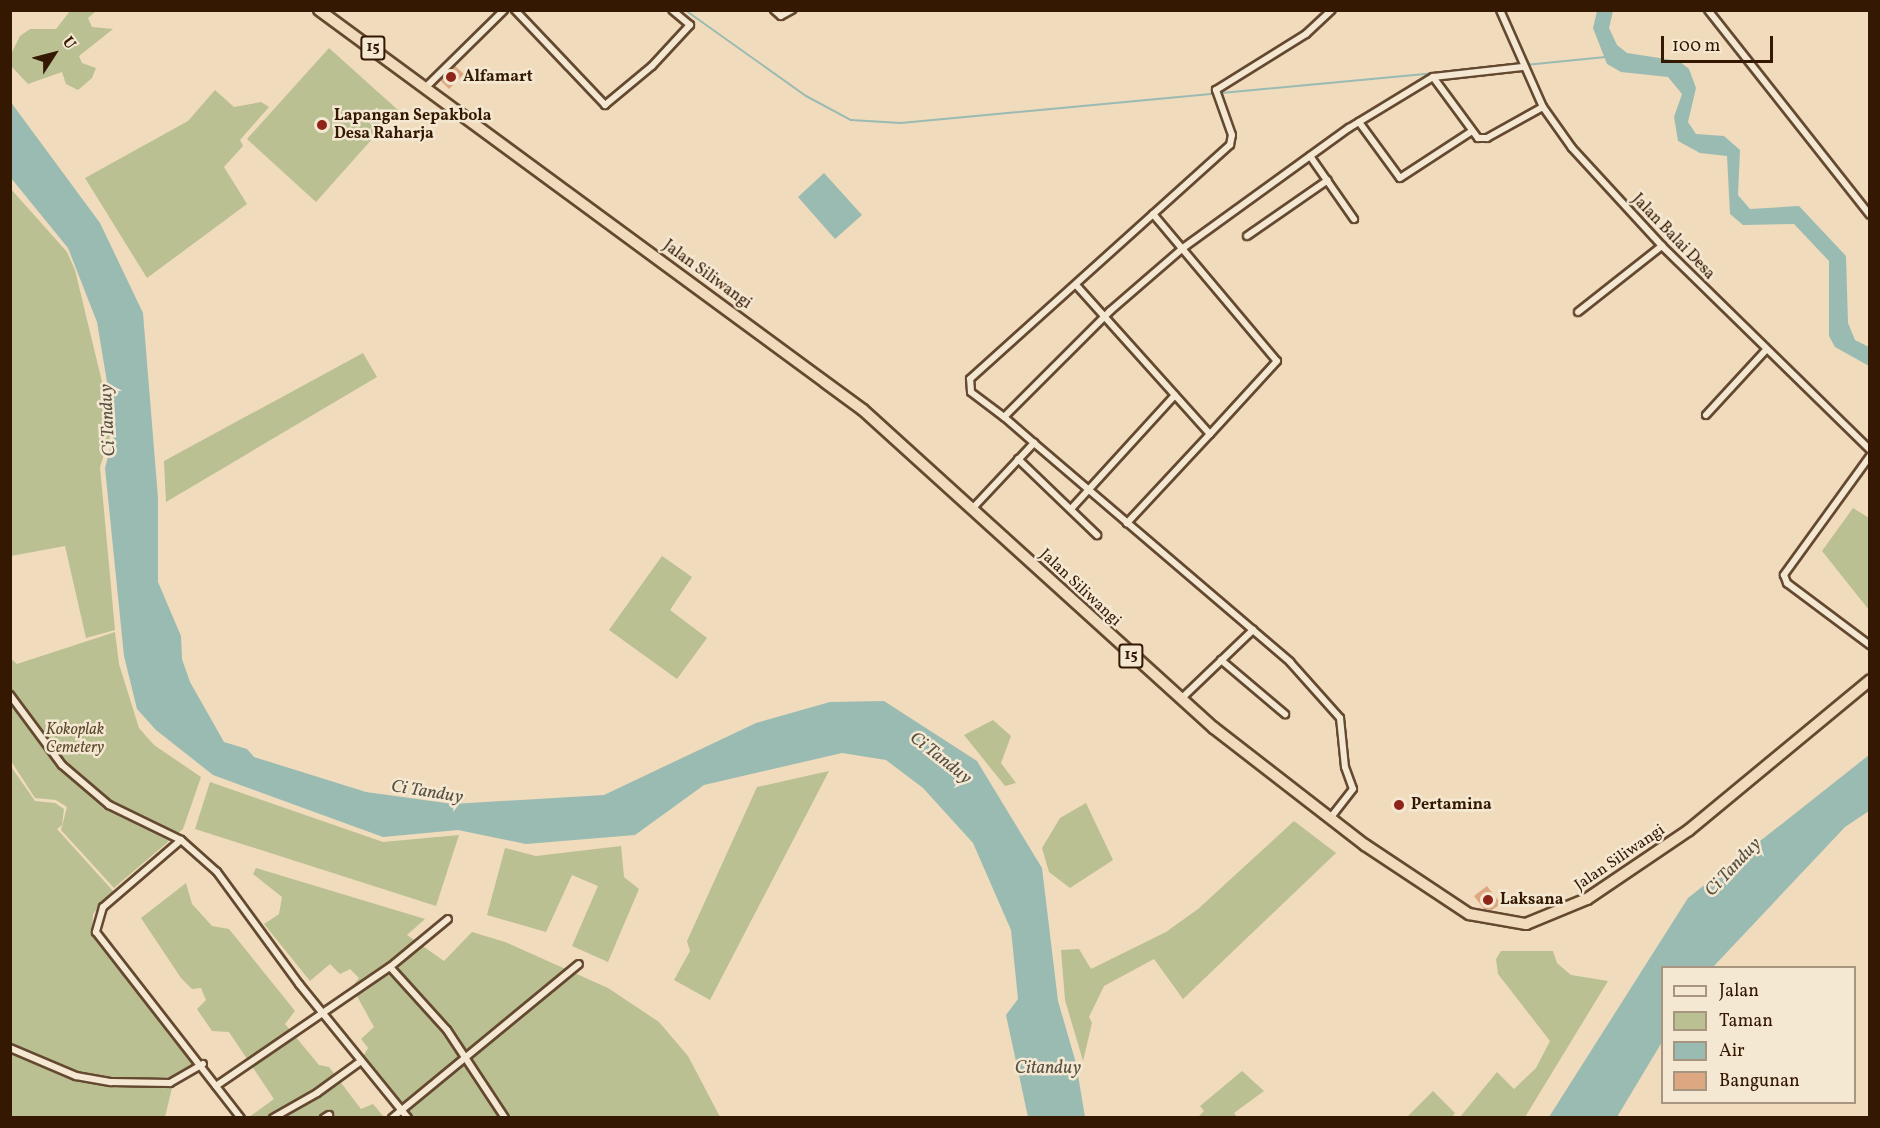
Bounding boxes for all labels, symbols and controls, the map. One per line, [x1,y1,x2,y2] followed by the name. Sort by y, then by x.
[24,24,84,84] north arrow
[1664,24,1776,62] scale bar
[56,33,81,54] text: U
[1672,34,1721,59] text: 100 m
[360,36,386,60] road number: 15
[463,67,533,87] place label: Alfamart
[444,70,458,84] marker: Alfamart
[334,106,491,144] place label: Lapangan Sepakbola Desa Raharja
[315,118,329,132] marker: Lapangan Sepakbola Desa Raharja
[1627,190,1719,284] street label: Jalan Balai Desa
[659,236,755,314] street label: Jalan Siliwangi
[96,383,122,457] water label: Ci Tanduy
[1035,545,1125,631] street label: Jalan Siliwangi
[1118,644,1144,668] road number: 15
[46,720,104,758] park label: Kokoplak Cemetery
[905,728,975,790] water label: Ci Tanduy
[389,777,465,809] water label: Ci Tanduy
[1411,795,1492,815] place label: Pertamina
[1392,798,1406,812] marker: Pertamina
[1571,821,1669,895] street label: Jalan Siliwangi
[1701,834,1767,902] water label: Ci Tanduy
[1500,890,1563,910] place label: Laksana
[1481,893,1495,907] marker: Laksana
[1661,966,1856,1104] legend
[1719,979,1759,1004] text: Jalan
[1719,1009,1773,1034] text: Taman
[1719,1039,1745,1064] text: Air
[1015,1058,1081,1080] water label: Citanduy
[1719,1069,1800,1094] text: Bangunan

